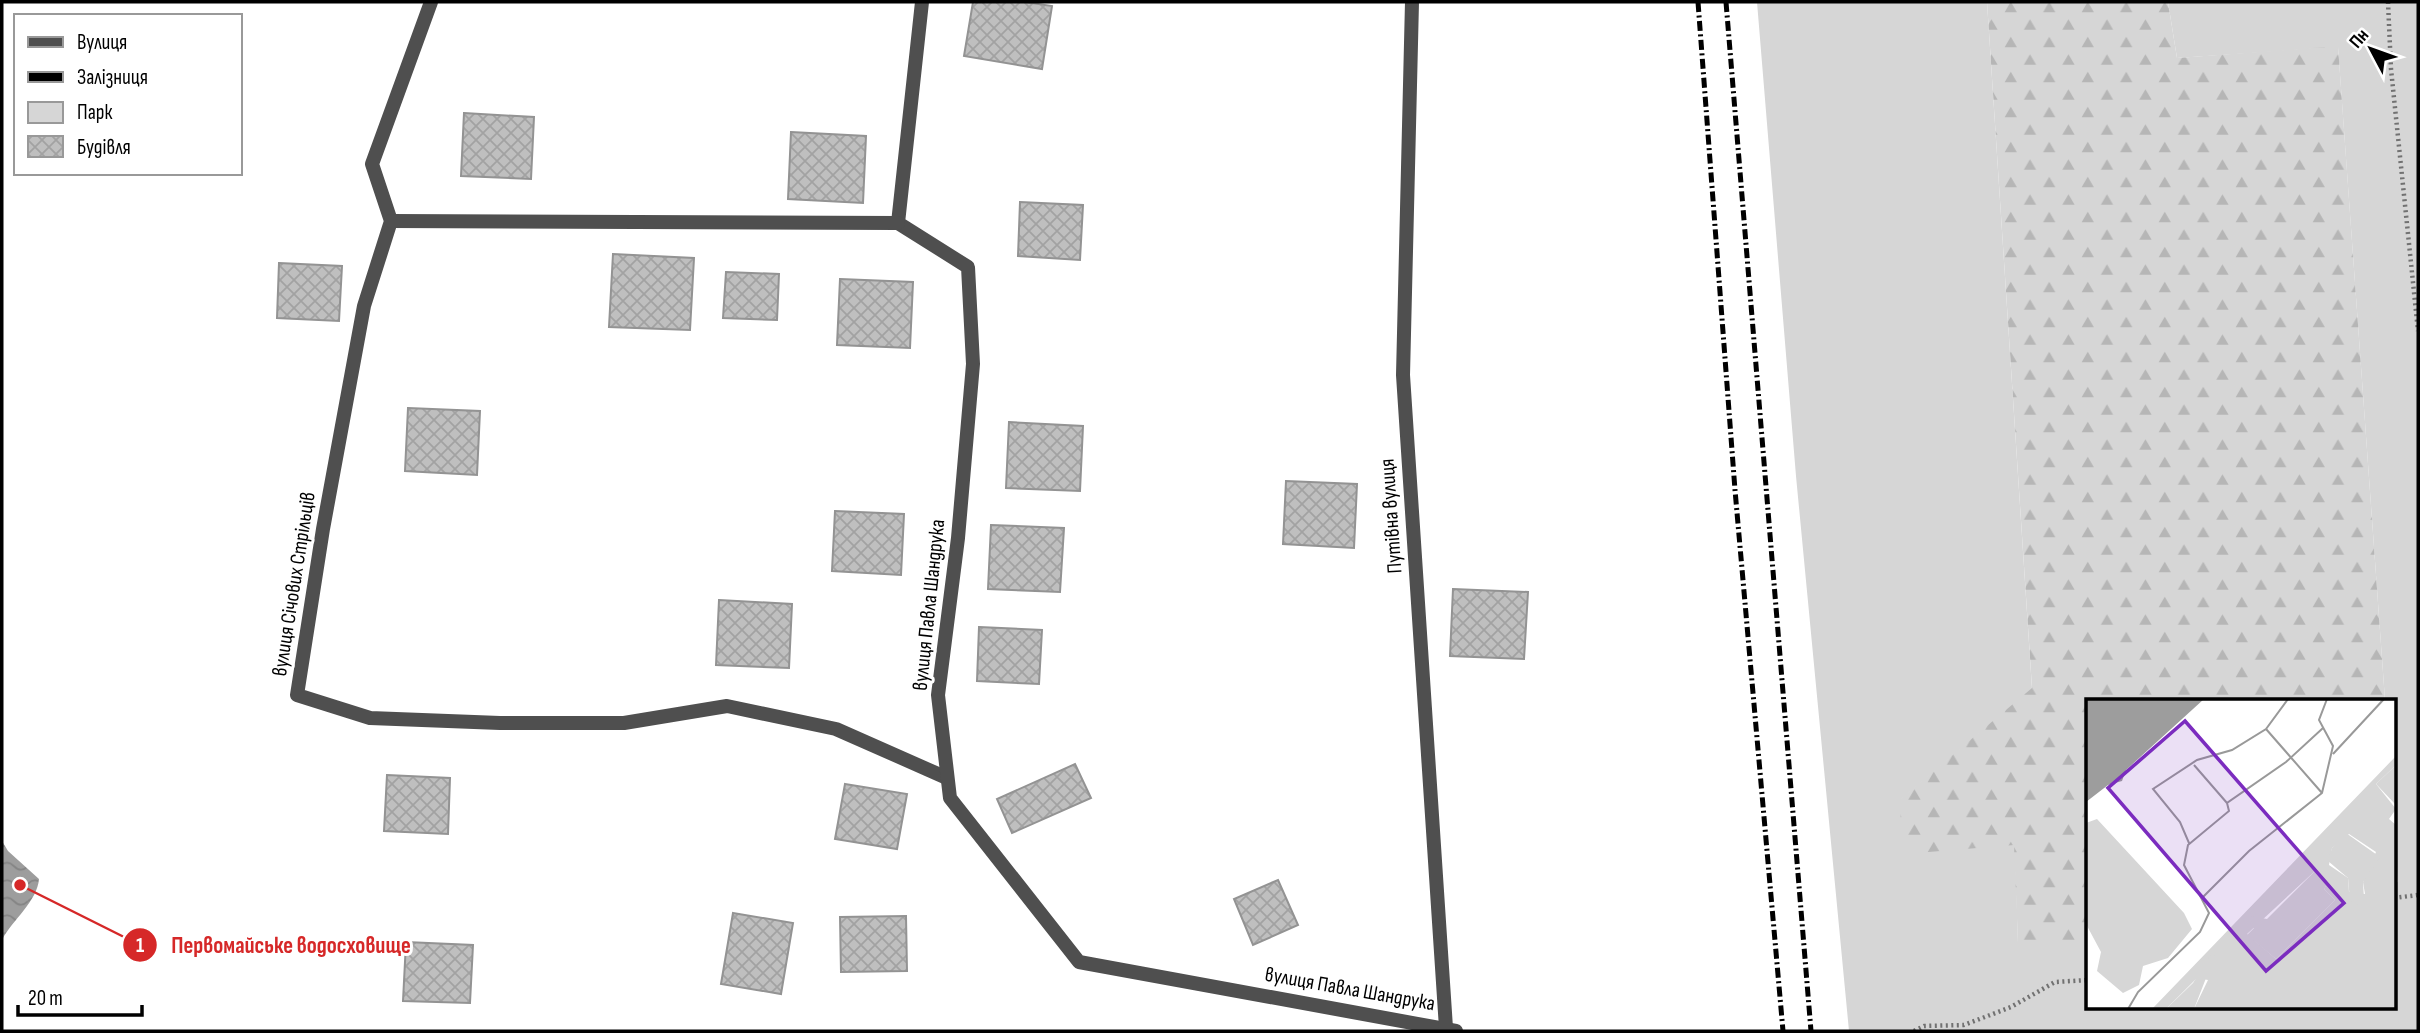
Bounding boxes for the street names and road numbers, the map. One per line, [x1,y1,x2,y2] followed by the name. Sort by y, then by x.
[1375,458,1407,574] street label: Путівна вулиця
[267,490,321,678] street label: вулиця Січових Стрільців
[908,518,950,692] street label: вулиця Павла Шандрука
[1263,962,1437,1016] street label: вулиця Павла Шандрука

